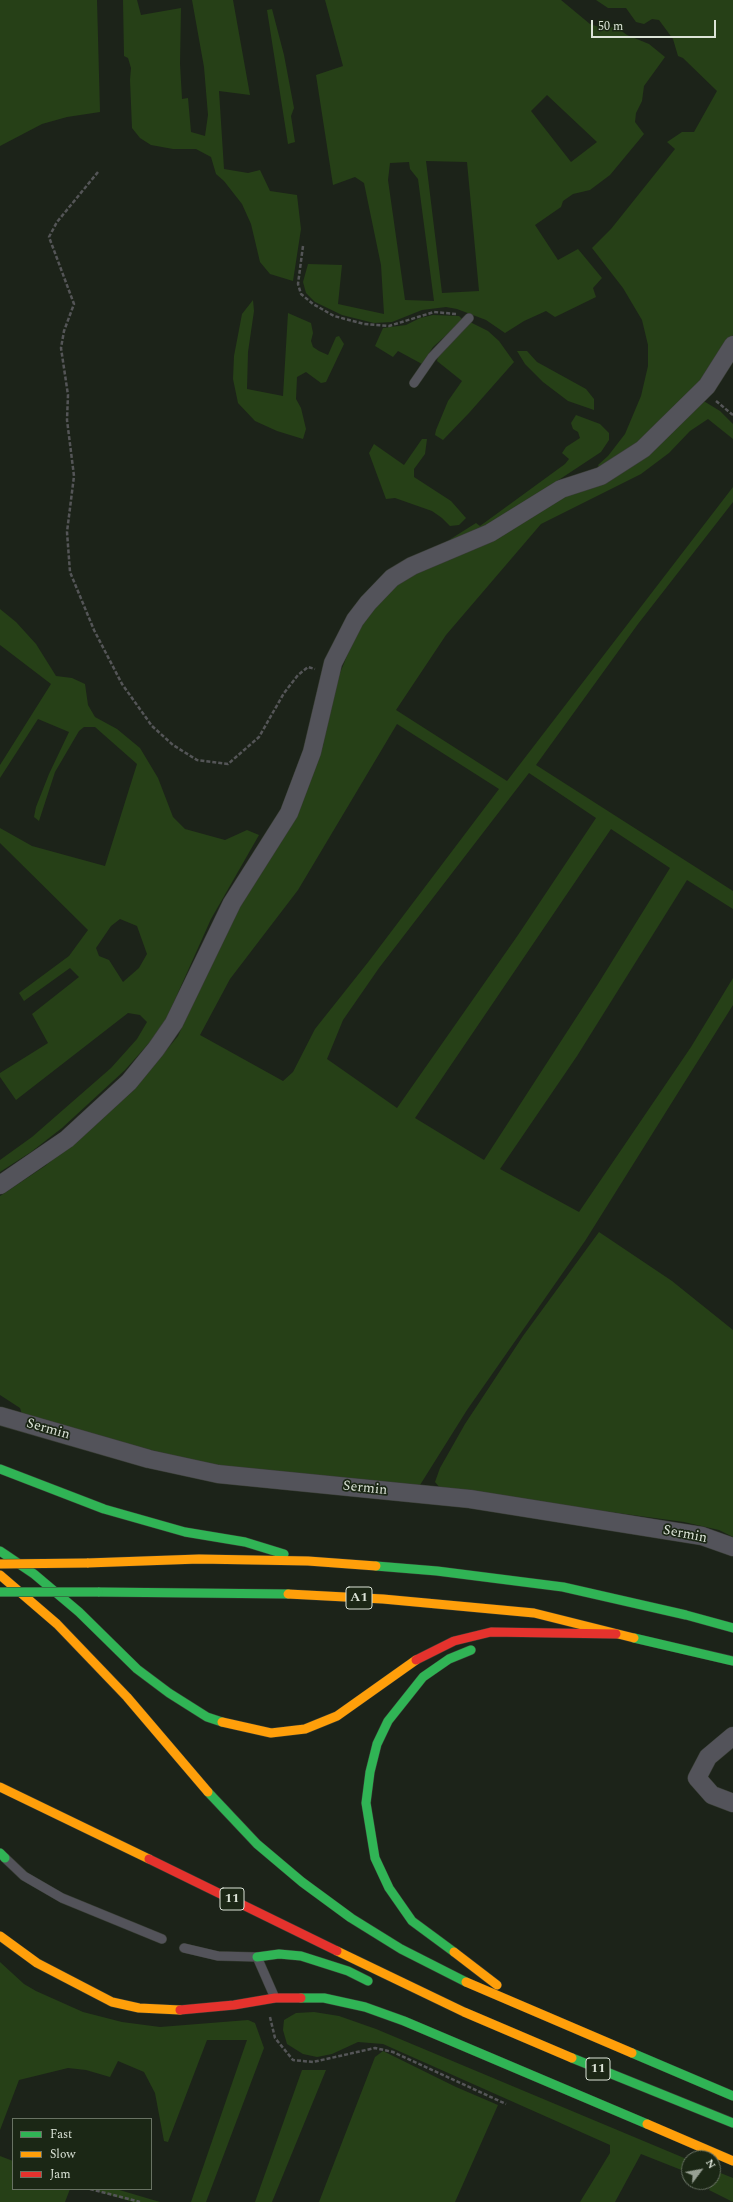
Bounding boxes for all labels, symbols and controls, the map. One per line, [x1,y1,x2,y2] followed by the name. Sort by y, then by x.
[593,12,718,38] scale bar
[598,17,623,36] text: 50 m
[24,1416,72,1444] street label: Sermin
[342,1478,388,1500] street label: Sermin
[662,1523,708,1547] street label: Sermin
[346,1587,372,1609] road number: A1
[220,1888,244,1910] road number: 11
[586,2058,610,2080] road number: 11
[12,2118,152,2190] legend
[50,2125,72,2144] text: Fast
[50,2145,75,2164] text: Slow
[681,2150,721,2190] north arrow
[701,2156,720,2172] text: N
[50,2165,71,2184] text: Jam

